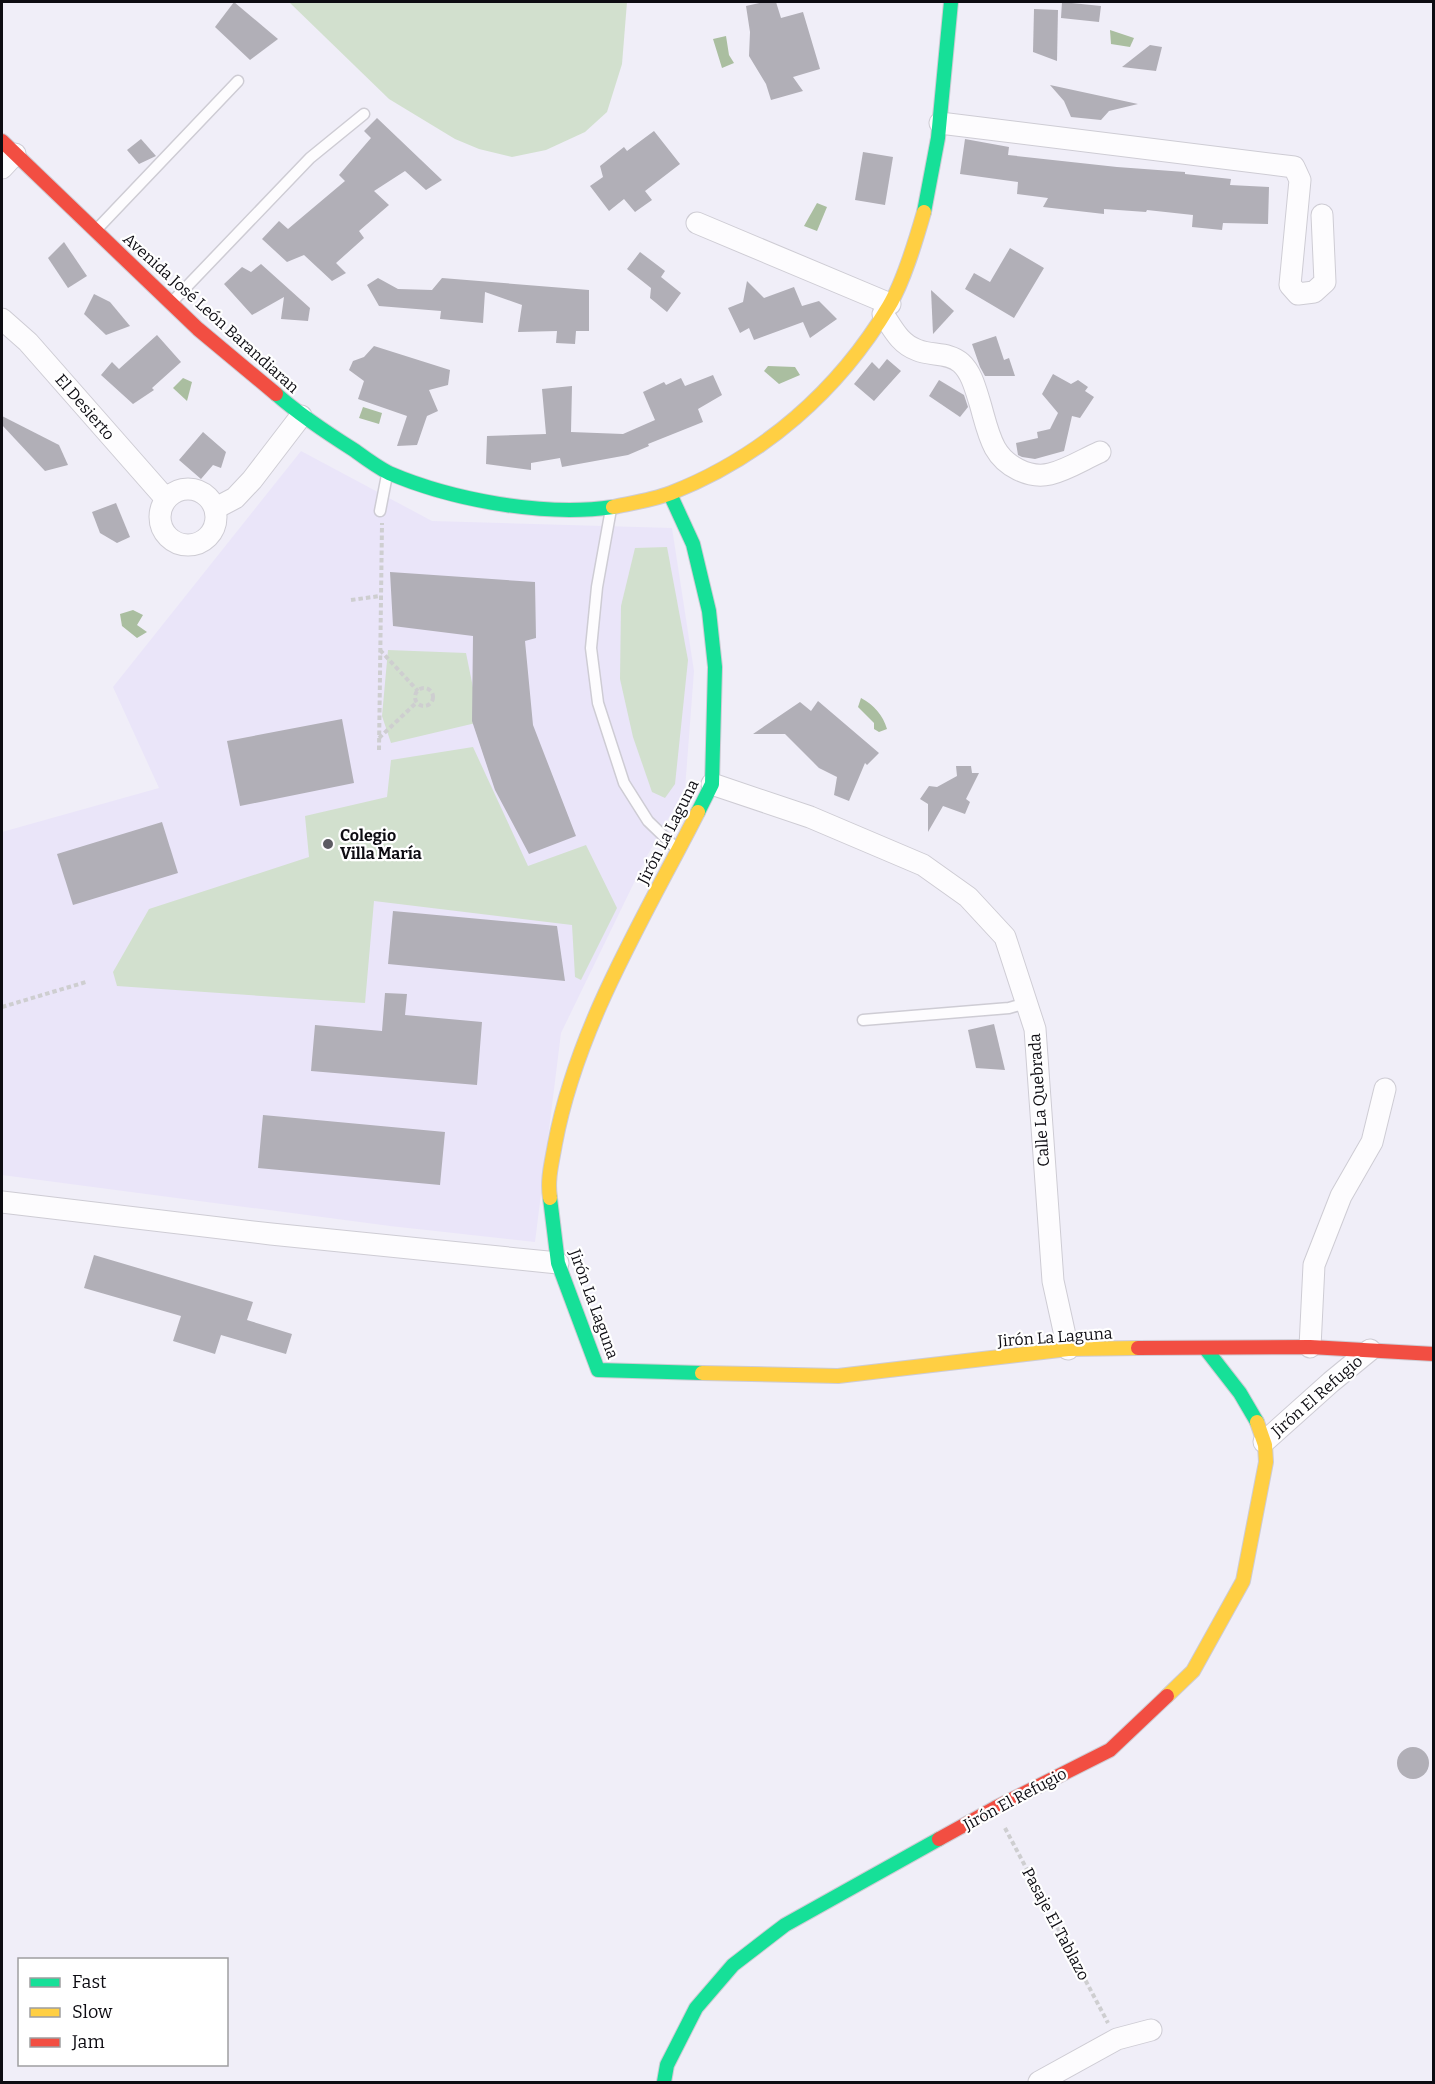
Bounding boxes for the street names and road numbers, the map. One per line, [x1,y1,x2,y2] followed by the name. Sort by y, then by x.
[119,229,303,397] street label: Avenida José León Barandiaran
[51,370,119,444] street label: El Desierto
[633,776,703,888] street label: Jirón La Laguna
[1025,1032,1053,1167] street label: Calle La Quebrada
[565,1246,623,1362] street label: Jirón La Laguna
[996,1323,1113,1351] street label: Jirón La Laguna
[1267,1351,1366,1441] street label: Jirón El Refugio
[959,1764,1070,1835] street label: Jirón El Refugio
[1018,1864,1094,1984] street label: Pasaje El Tablazo

